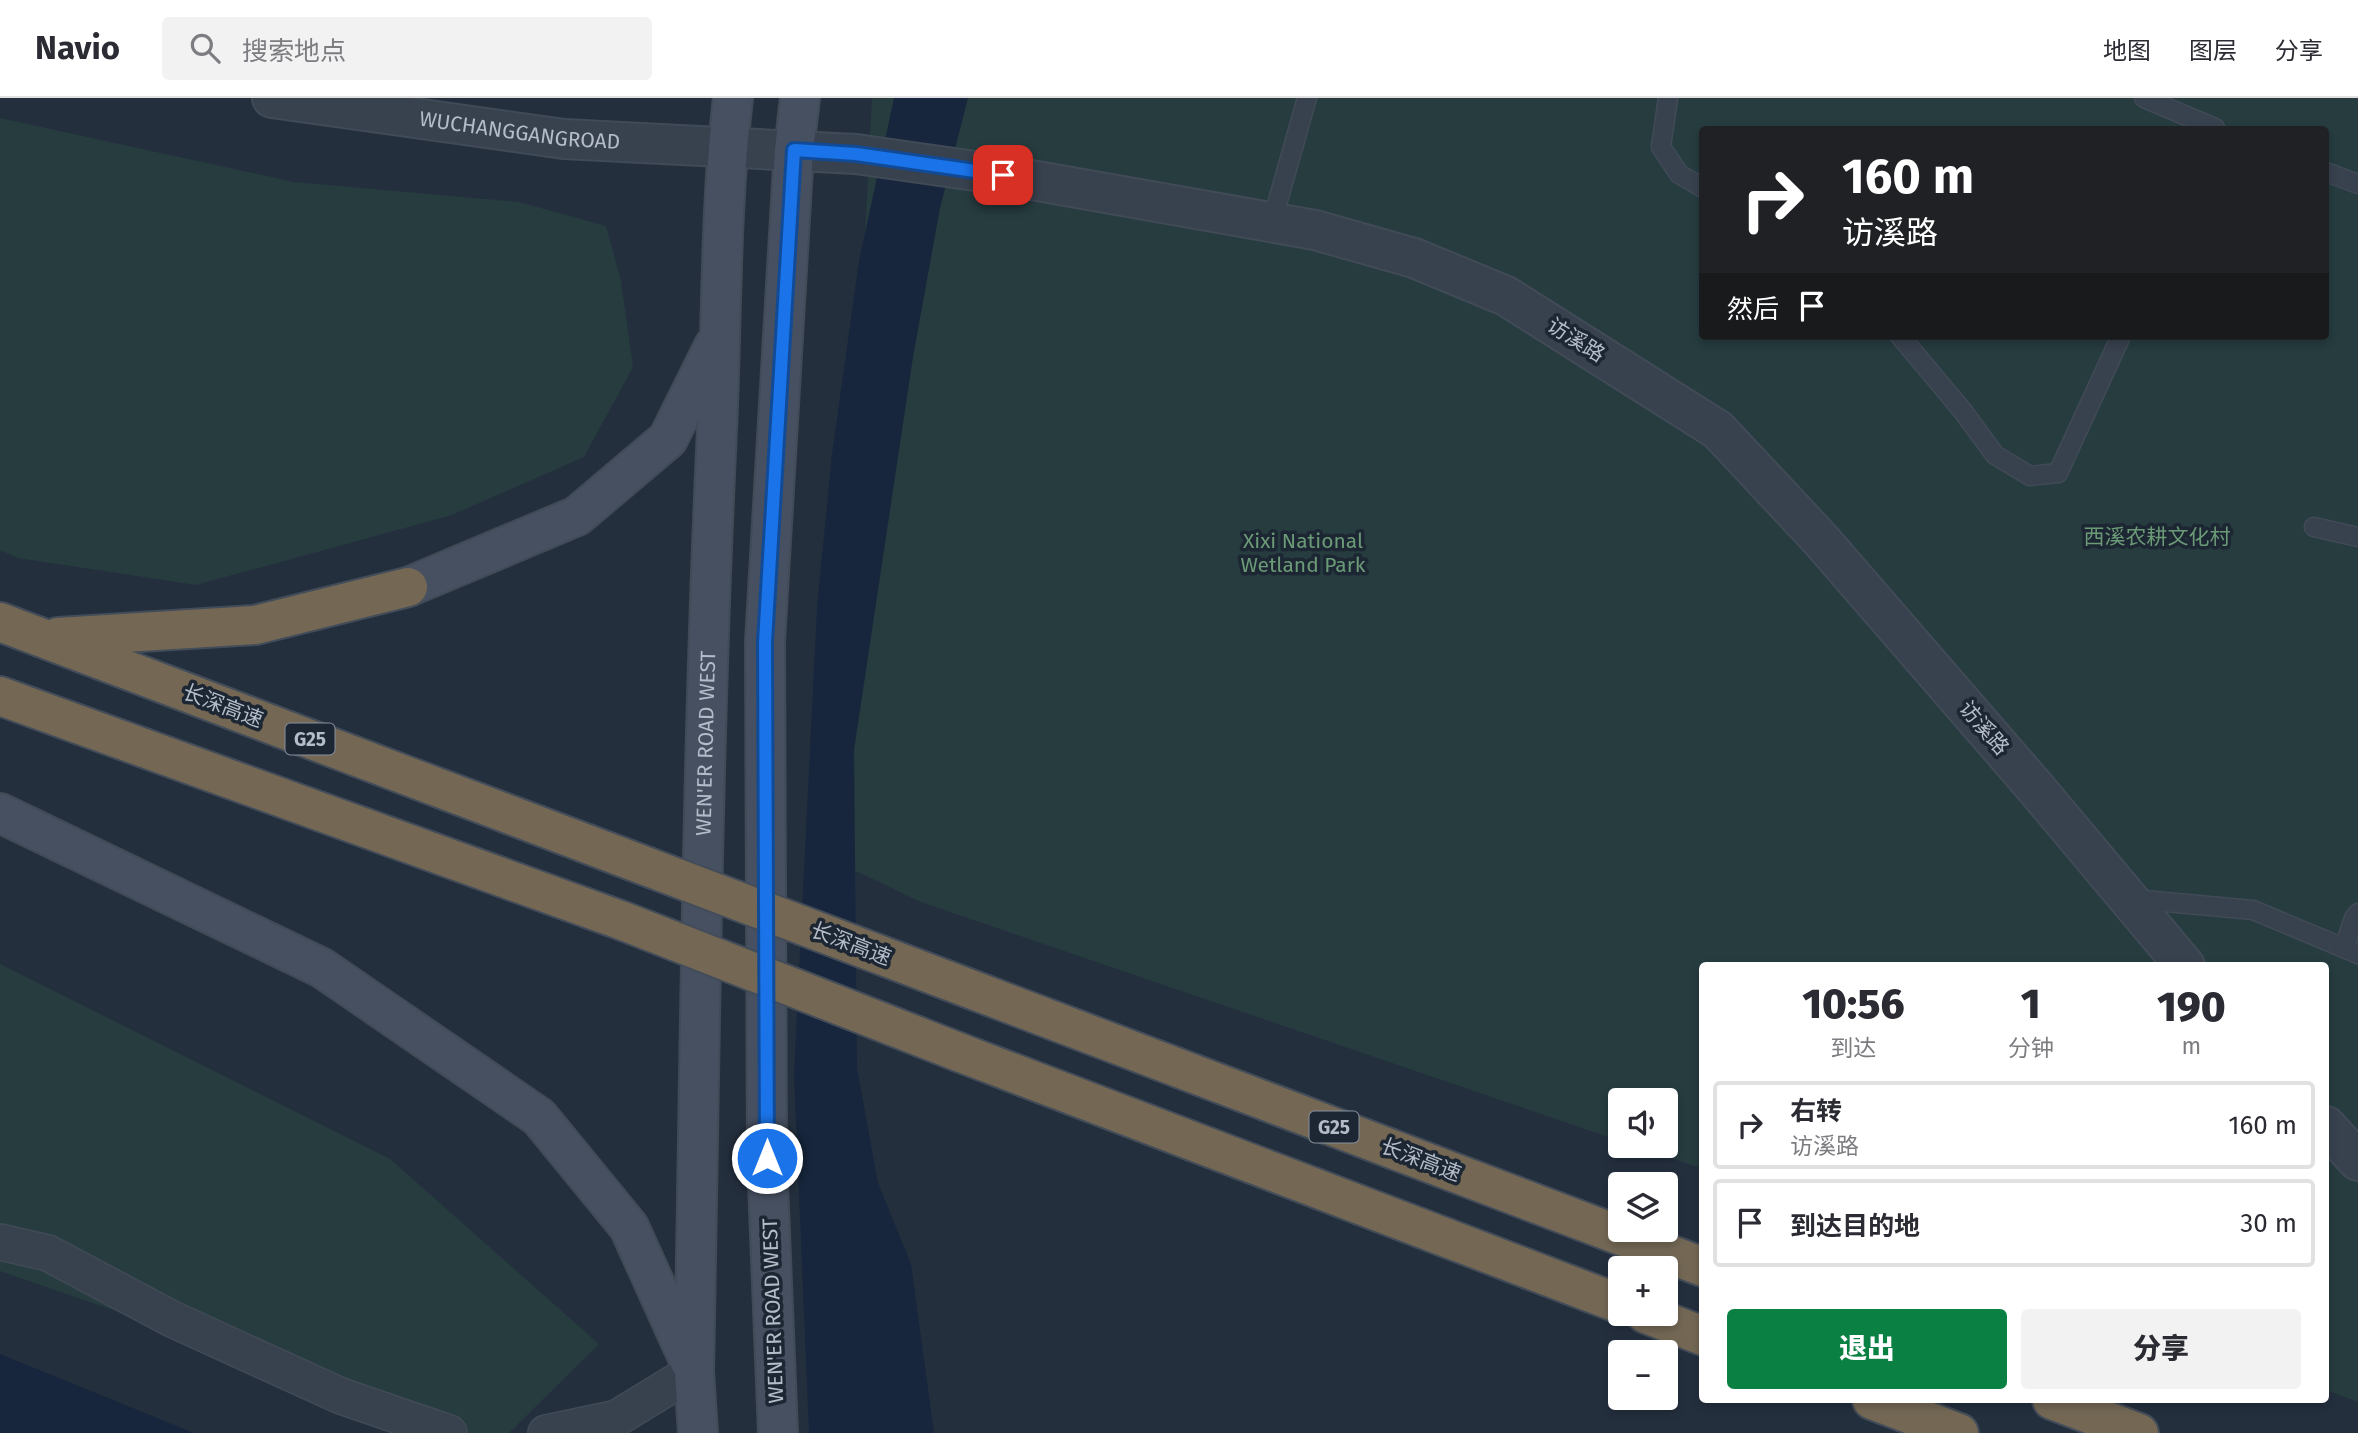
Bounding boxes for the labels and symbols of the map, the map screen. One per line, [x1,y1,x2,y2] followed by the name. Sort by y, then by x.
[418,106,621,155] street label: WUCHANGGANGROAD
[973,145,1033,205] pin
[1542,312,1610,368] street label: 访溪路
[2084,524,2231,550] park label: 西溪农耕文化村
[1240,528,1366,578] park label: Xixi National Wetland Park
[690,650,721,836] street label: WEN'ER ROAD WEST
[179,679,267,733] street label: 长深高速
[1954,696,2014,760] street label: 访溪路
[286,724,334,754] road number: G25
[807,917,895,971] street label: 长深高速
[1310,1112,1358,1142] road number: G25
[730,1121,804,1195] position arrow
[1377,1133,1465,1187] street label: 长深高速
[757,1218,789,1404] street label: WEN'ER ROAD WEST

